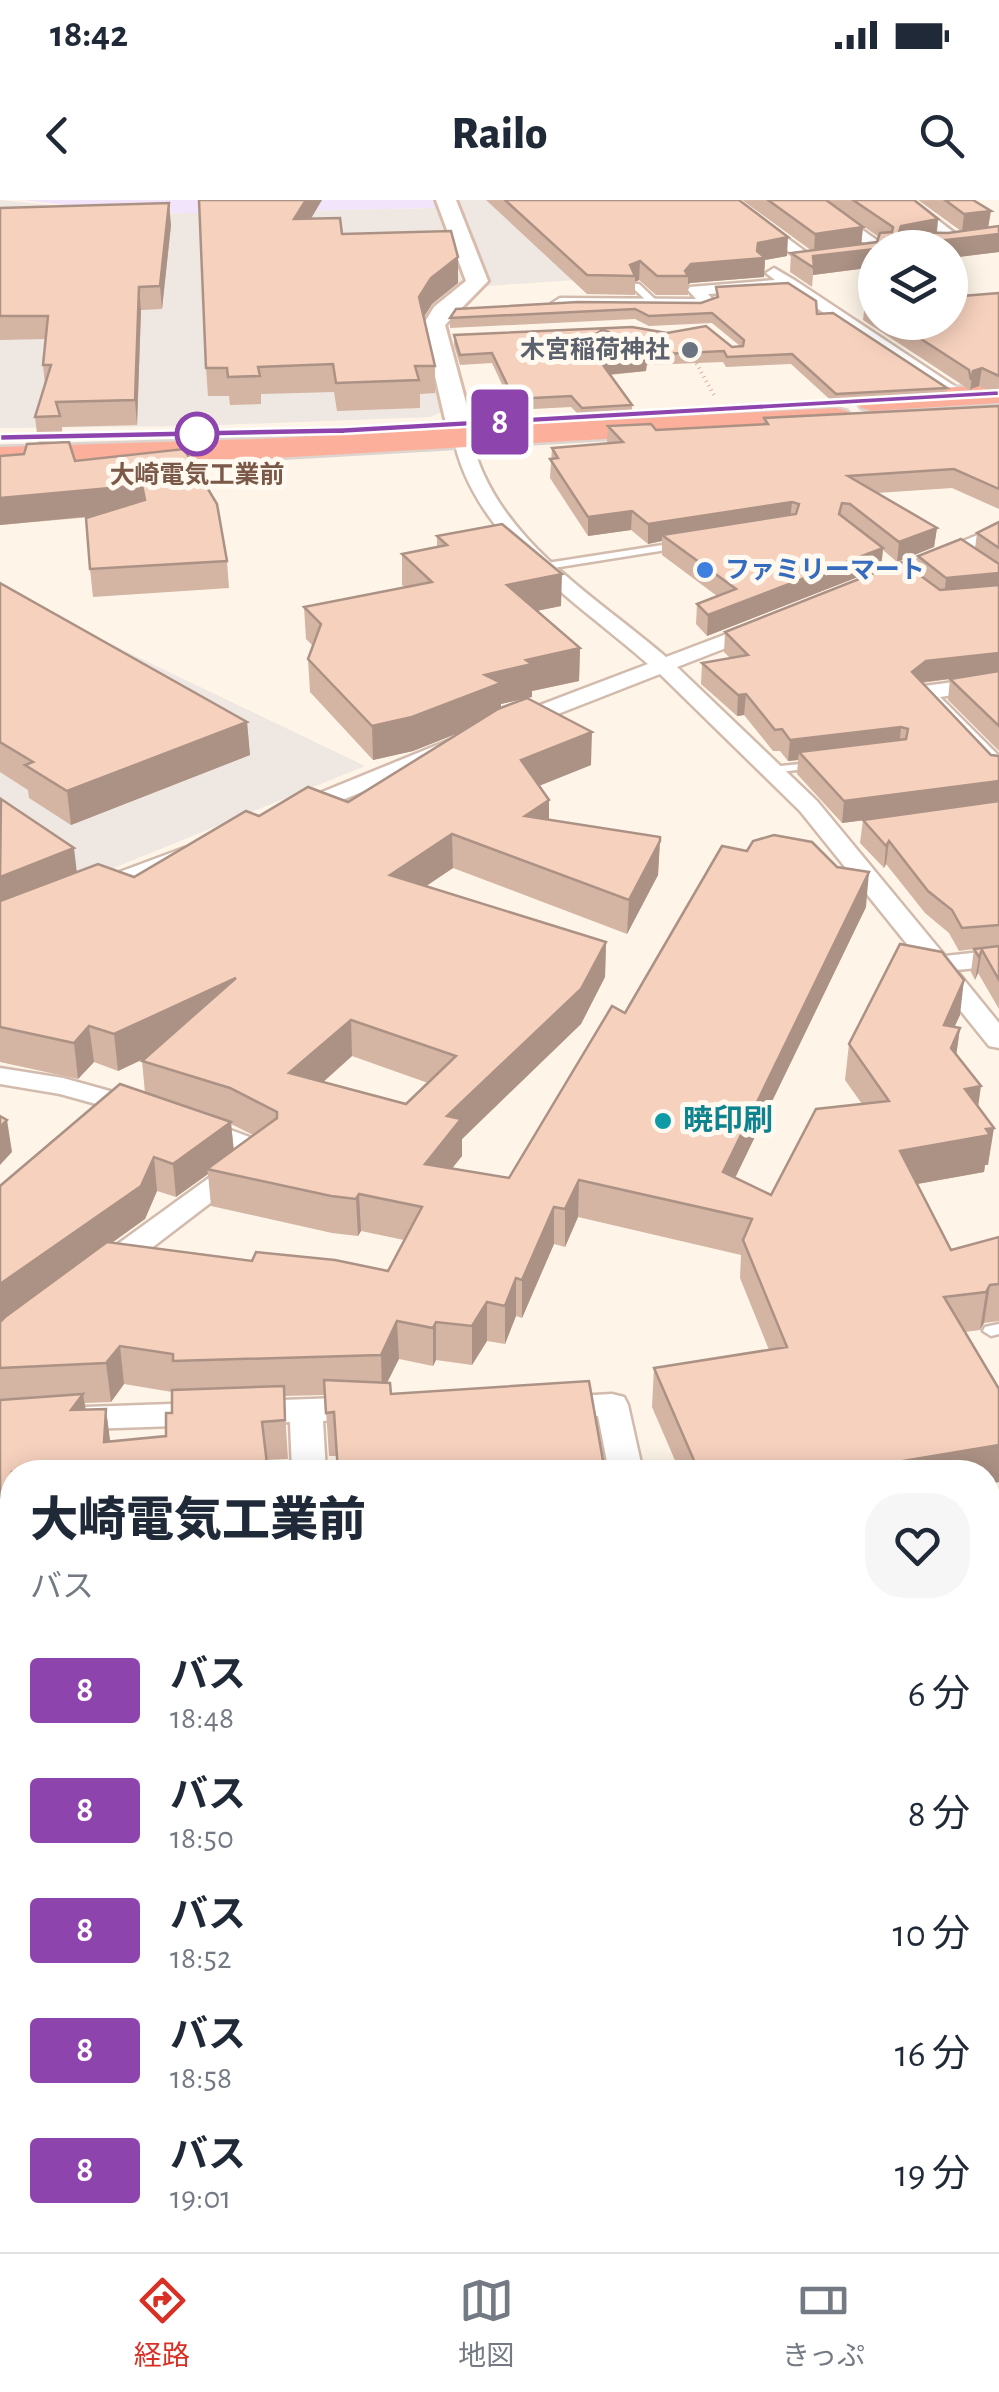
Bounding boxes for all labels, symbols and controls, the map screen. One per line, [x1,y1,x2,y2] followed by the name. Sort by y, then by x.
[50,16,128,54] text: 18:42
[30,108,85,163] icon: back
[914,108,969,163] icon: search
[452,112,547,157] text: Railo
[858,230,968,340] map controls
[858,230,968,340] button: layers
[520,336,670,363] place label: 木宮稲荷神社
[679,339,701,361] marker: 木宮稲荷神社
[468,390,532,454] line badge: 8
[491,405,509,440] text: 8
[176,413,218,455] marker: 大崎電気工業前
[109,461,285,488] place label: 大崎電気工業前
[725,558,925,583] place label: ファミリーマート
[694,559,716,581] marker: ファミリーマート
[683,1104,773,1136] place label: 暁印刷
[652,1110,674,1132] marker: 暁印刷
[865,1493,970,1598] button: heart
[30,1498,366,1546] text: 大崎電気工業前
[30,1571,94,1603] text: バス
[170,1657,246,1695] text: バス
[76,1673,94,1708] text: 8
[908,1676,970,1714] text: 6 分
[170,1702,234,1734] text: 18:48
[170,1777,246,1815] text: バス
[76,1793,94,1828] text: 8
[908,1796,970,1834] text: 8 分
[170,1822,234,1854] text: 18:50
[170,1897,246,1935] text: バス
[76,1913,94,1948] text: 8
[893,1916,970,1954] text: 10 分
[170,1942,231,1974] text: 18:52
[170,2017,246,2055] text: バス
[76,2033,94,2068] text: 8
[895,2036,970,2074] text: 16 分
[170,2062,232,2094] text: 18:58
[170,2137,246,2175] text: バス
[76,2153,94,2188] text: 8
[895,2156,970,2194] text: 19 分
[170,2182,231,2214] text: 19:01
[134,2273,190,2374] tab: 経路
[458,2273,514,2374] tab: 地図
[782,2273,865,2374] tab: きっぷ

